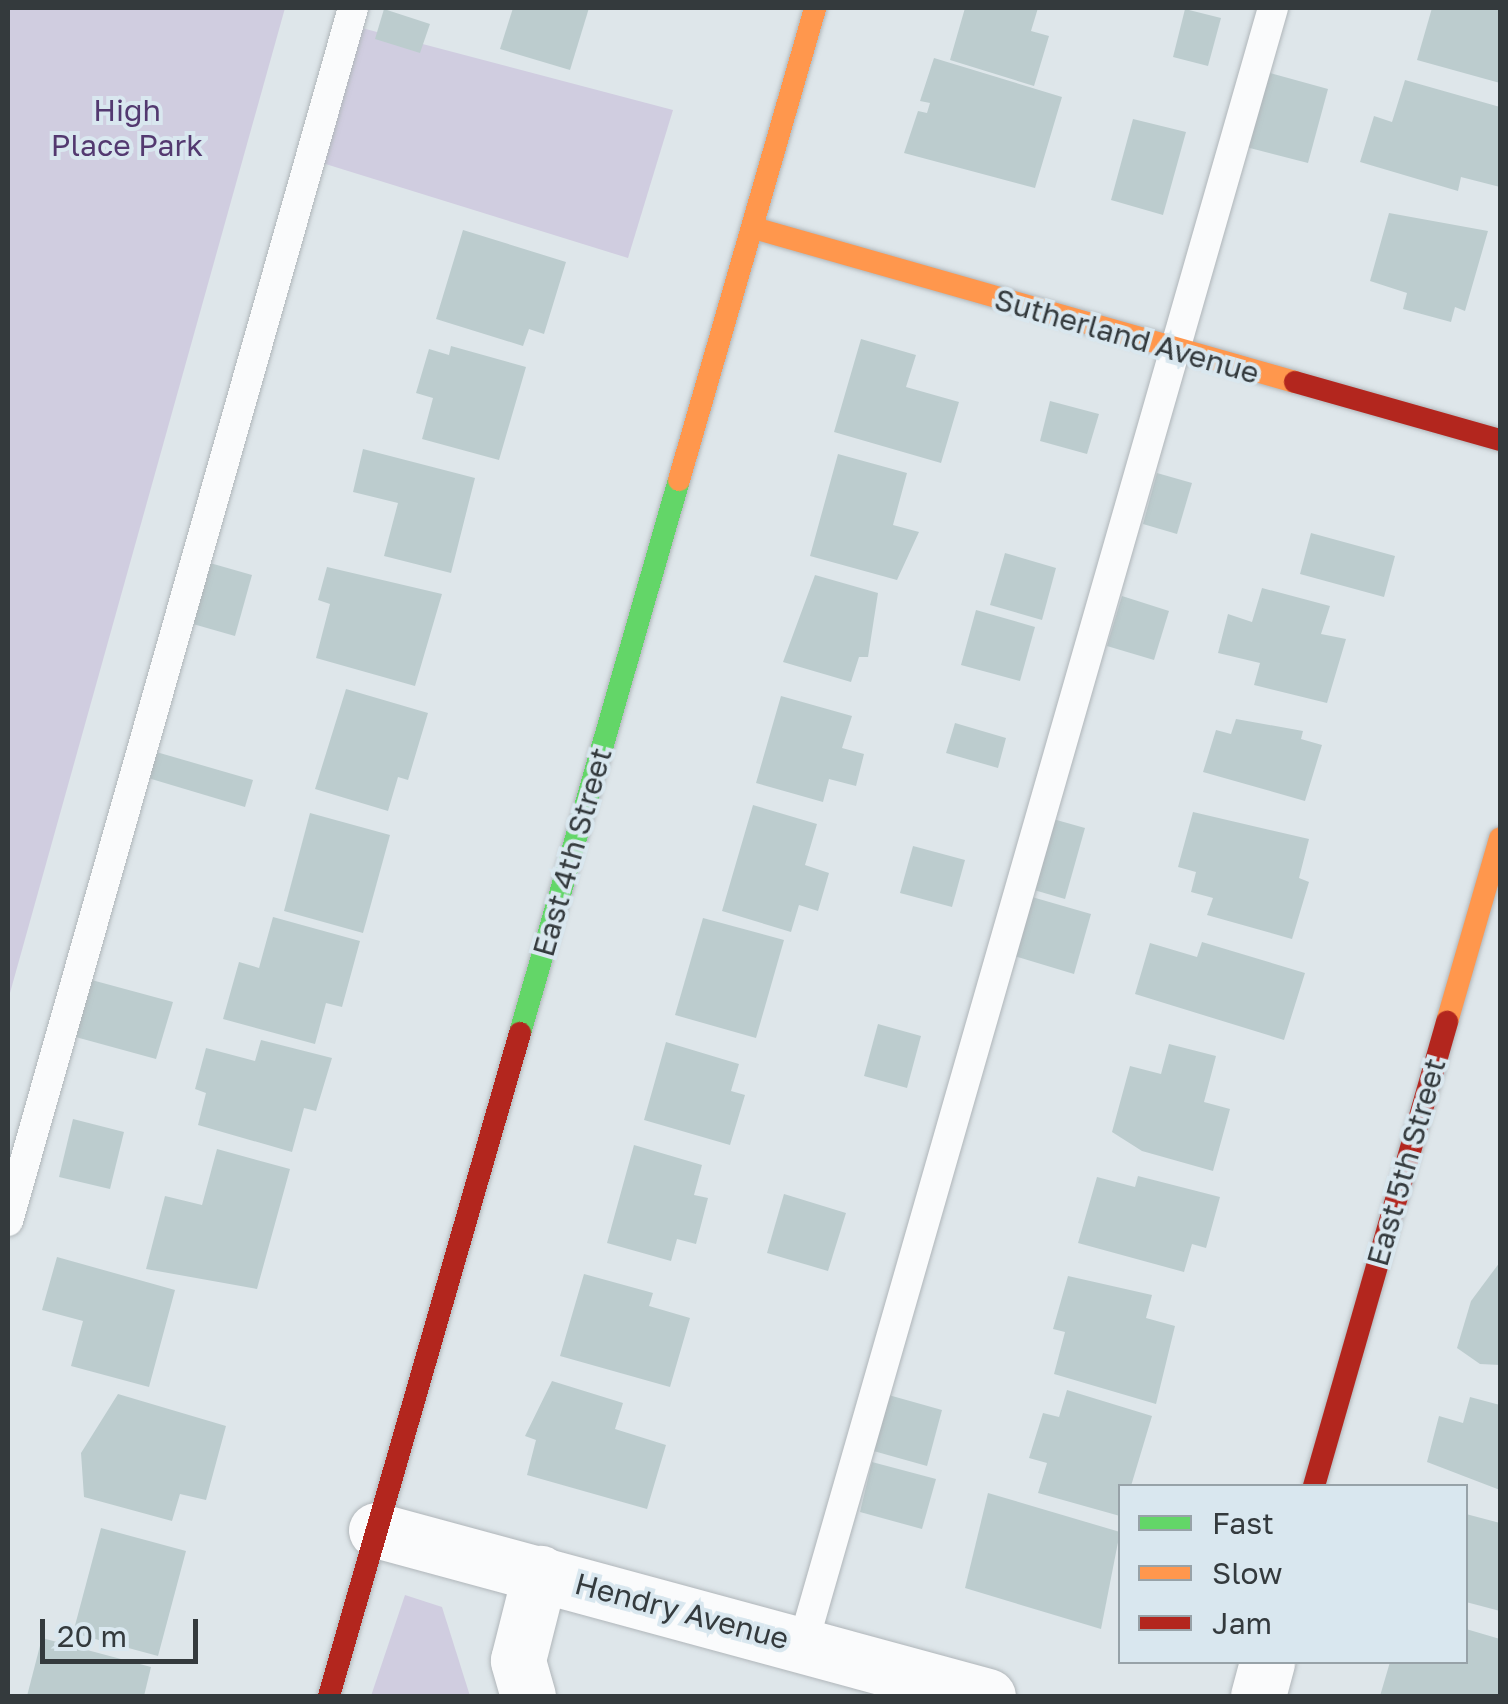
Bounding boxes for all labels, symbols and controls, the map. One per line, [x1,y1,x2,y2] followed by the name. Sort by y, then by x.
[51,92,203,162] park label: High Place Park
[990,281,1264,391] street label: Sutherland Avenue
[525,744,619,960] street label: East 4th Street
[1359,1054,1453,1270] street label: East 5th Street
[1118,1484,1468,1664] legend
[1212,1505,1274,1541] text: Fast
[1212,1555,1283,1591] text: Slow
[571,1565,793,1657] street label: Hendry Avenue
[45,1599,202,1661] scale bar
[1212,1605,1272,1641] text: Jam
[57,1618,127,1654] text: 20 m

